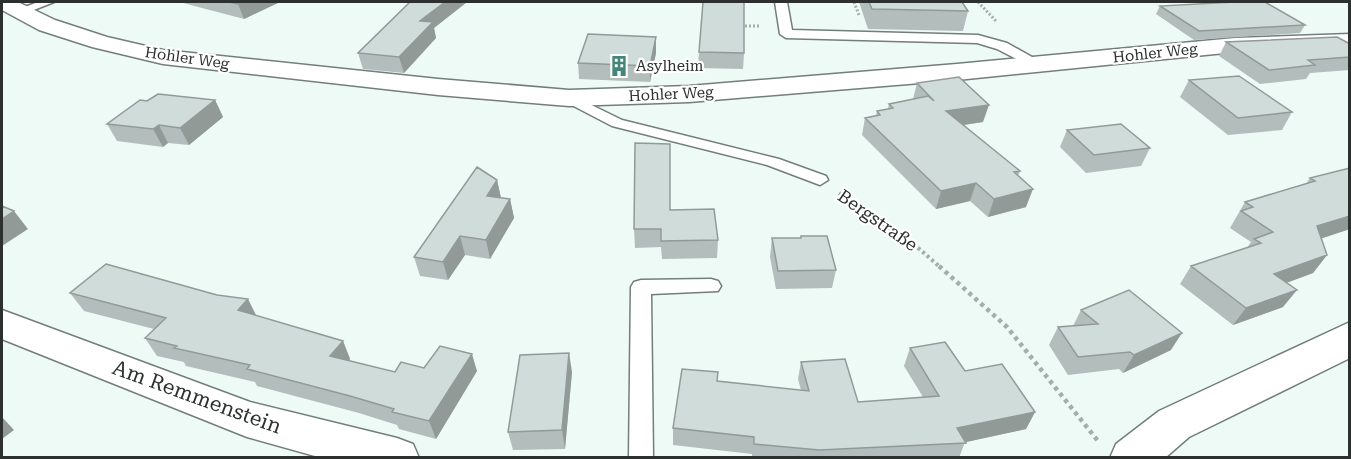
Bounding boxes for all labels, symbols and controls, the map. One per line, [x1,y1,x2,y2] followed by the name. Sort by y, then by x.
[1112,40,1199,66] street label: Hohler Weg
[144,43,231,73] street label: Hohler Weg
[607,54,631,78] building icon: Asylheim
[636,57,704,75] place label: Asylheim
[628,83,714,105] street label: Hohler Weg
[834,185,922,255] street label: Bergstraße
[109,355,285,439] street label: Am Remmenstein

